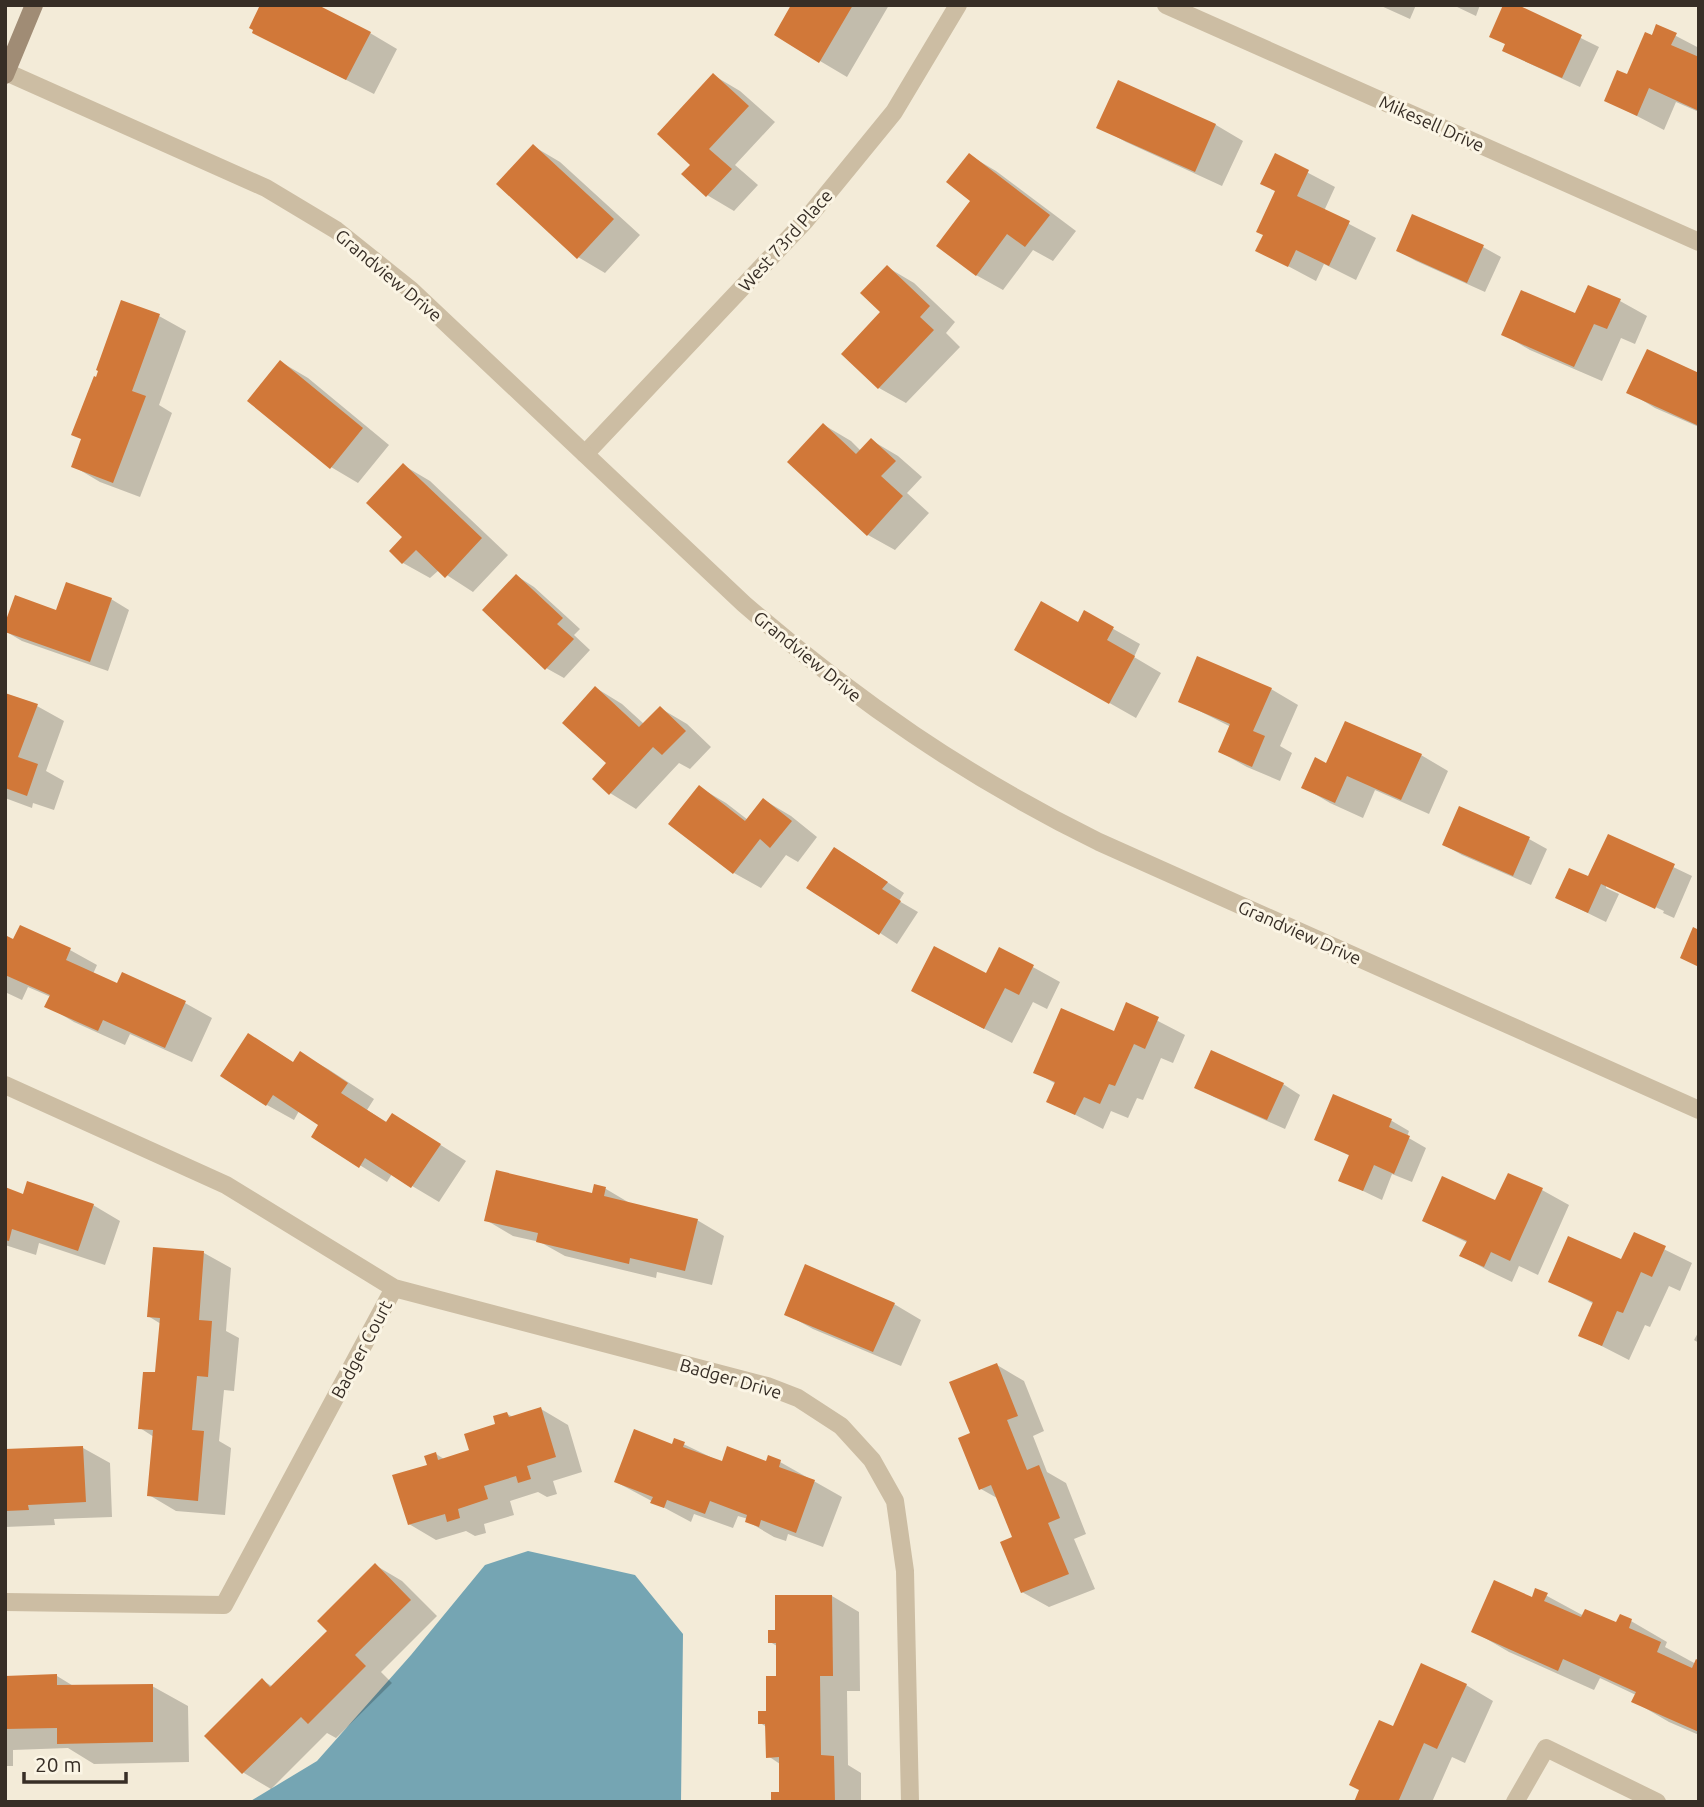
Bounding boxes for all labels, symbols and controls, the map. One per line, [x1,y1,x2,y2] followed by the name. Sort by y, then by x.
[1377,91,1487,155] street label: Mikesell Drive
[734,185,836,295] street label: West 73rd Place
[332,225,446,325] street label: Grandview Drive
[750,607,866,705] street label: Grandview Drive
[1235,896,1365,968] street label: Grandview Drive
[327,1297,395,1401] street label: Badger Court
[678,1354,784,1402] street label: Badger Drive
[24,1741,126,1785] scale bar
[35,1752,82,1776] text: 20 m

